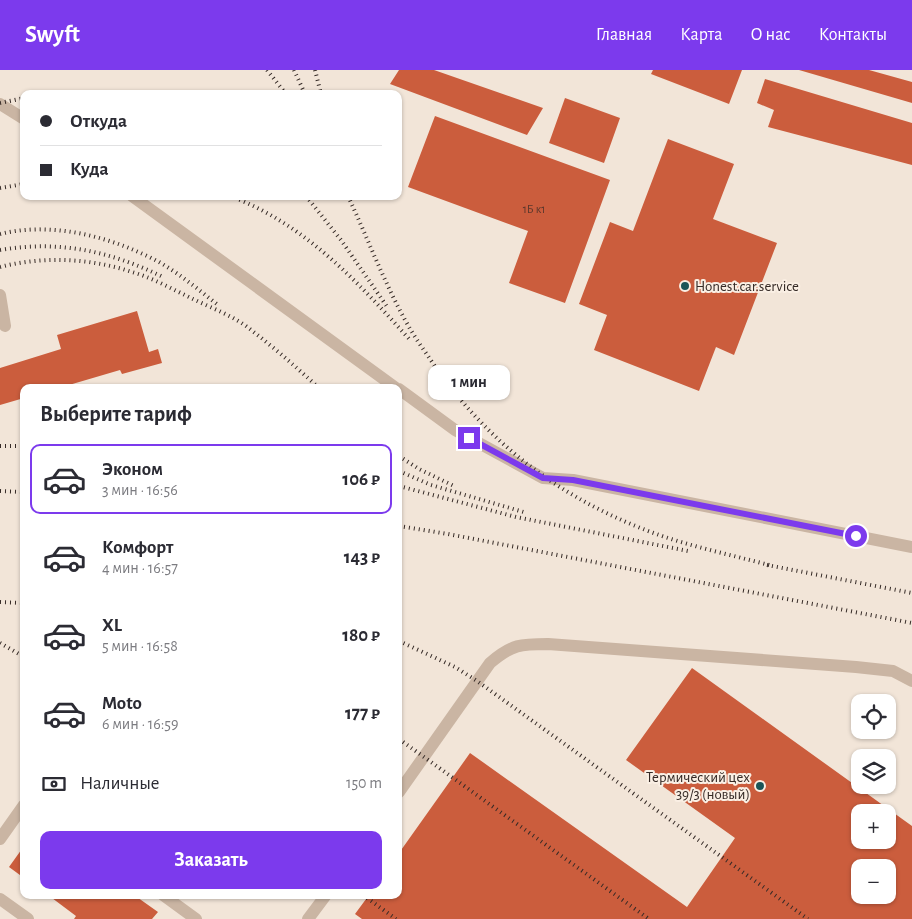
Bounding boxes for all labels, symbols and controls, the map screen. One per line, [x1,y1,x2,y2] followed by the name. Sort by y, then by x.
[25,23,80,47] text: Swyft
[596,26,652,44] text: Главная
[680,26,722,44] text: Карта
[750,26,791,44] text: О нас
[819,26,887,44] text: Контакты
[70,112,127,131] text: Откуда
[70,160,109,179] text: Куда
[523,203,545,215] house number: 1Б к1
[695,279,799,294] place label: Honest.car.service
[679,280,691,292] marker: Honest.car.service
[428,366,510,400] callout: 1 мин
[451,374,487,390] text: 1 мин
[40,403,192,425] text: Выберите тариф
[458,427,480,449] route end
[42,457,87,502] icon: car
[102,460,163,479] text: Эконом
[342,470,380,489] text: 106 ₽
[102,482,178,498] text: 3 мин · 16:56
[845,525,867,547] route start
[42,535,87,580] icon: car
[102,538,173,557] text: Комфорт
[344,548,380,567] text: 143 ₽
[102,560,178,576] text: 4 мин · 16:57
[42,613,87,658] icon: car
[102,616,122,635] text: XL
[342,626,380,645] text: 180 ₽
[102,638,178,654] text: 5 мин · 16:58
[42,691,87,736] icon: car
[102,694,142,713] text: Moto
[851,694,896,904] map controls
[851,694,896,739] button: locate
[345,704,380,723] text: 177 ₽
[102,716,179,732] text: 6 мин · 16:59
[851,749,896,794] button: layers
[40,770,68,798] icon: cash
[646,770,750,802] place label: Термический цех 39/3 (новый)
[80,774,160,793] text: Наличные
[346,775,382,791] text: 150 m
[754,780,766,792] marker: Термический цех 39/3 (новый)
[851,804,896,849] button: +
[40,831,382,889] button: Заказать
[851,859,896,904] button: −

